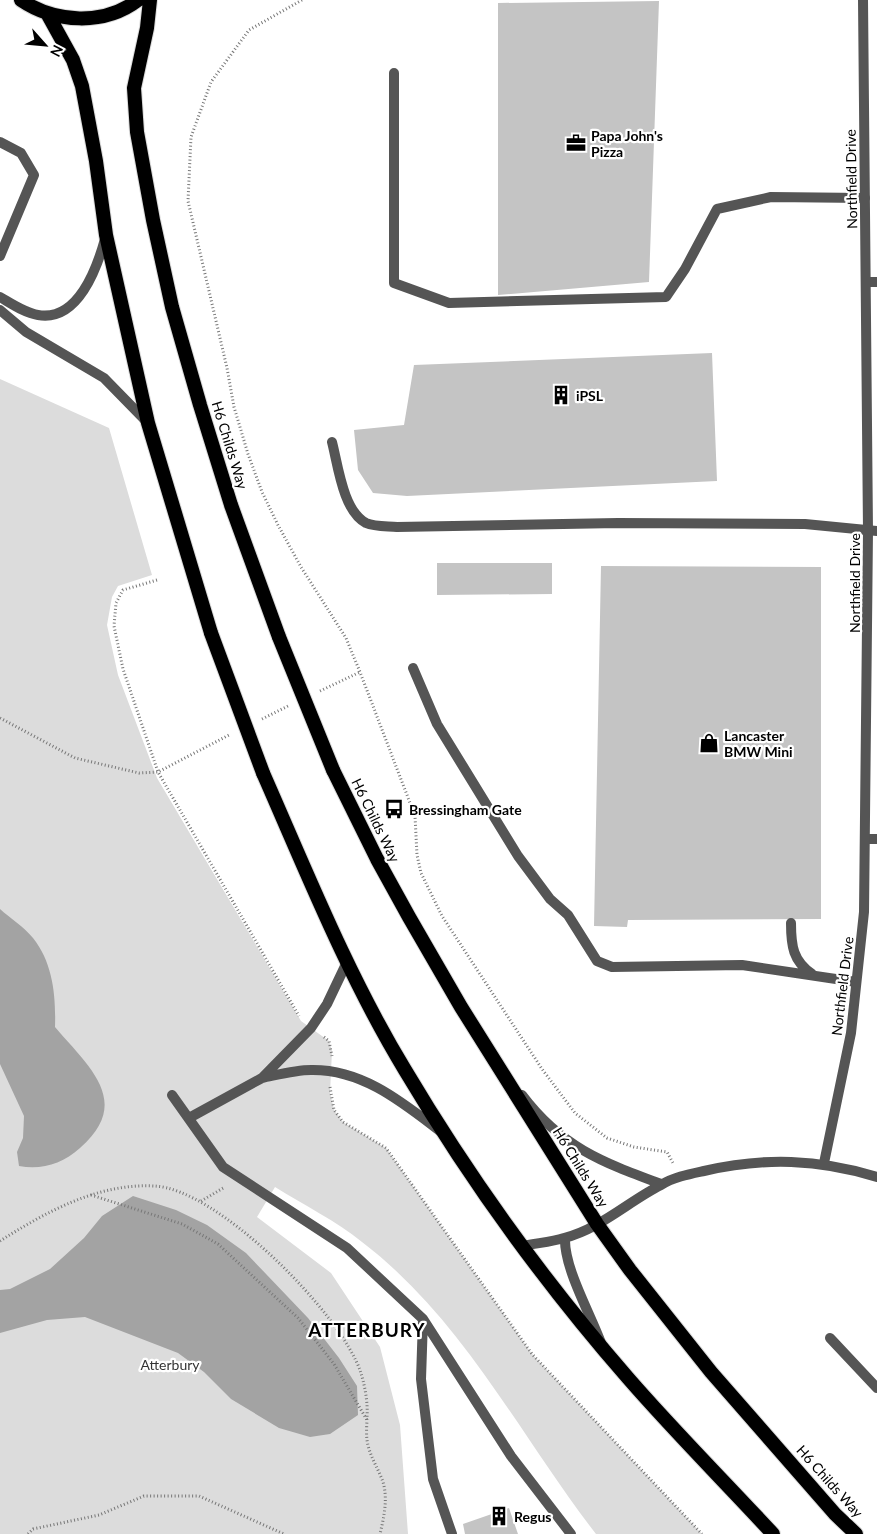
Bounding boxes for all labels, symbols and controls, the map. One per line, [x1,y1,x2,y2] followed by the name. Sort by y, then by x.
[20,20,70,70] north arrow
[47,42,67,60] text: N
[591,127,663,160] place label: Papa John's Pizza
[842,129,860,229] street label: Northfield Drive
[565,132,587,154] office icon: Papa John's Pizza
[550,384,572,406] building icon: iPSL
[576,387,604,404] place label: iPSL
[209,399,252,492] street label: H6 Childs Way
[846,533,863,633] street label: Northfield Drive
[724,727,793,760] place label: Lancaster BMW Mini
[698,732,720,754] shop icon: Lancaster BMW Mini
[348,775,404,865] street label: H6 Childs Way
[383,798,405,820] bus stop icon: Bressingham Gate
[409,801,522,818] place label: Bressingham Gate
[827,935,857,1037] street label: Northfield Drive
[550,1124,613,1211] street label: H6 Childs Way
[307,1318,426,1341] district label: ATTERBURY
[140,1356,200,1373] park label: Atterbury
[793,1441,867,1521] street label: H6 Childs Way
[488,1505,510,1527] building icon: Regus
[514,1508,551,1525] place label: Regus

